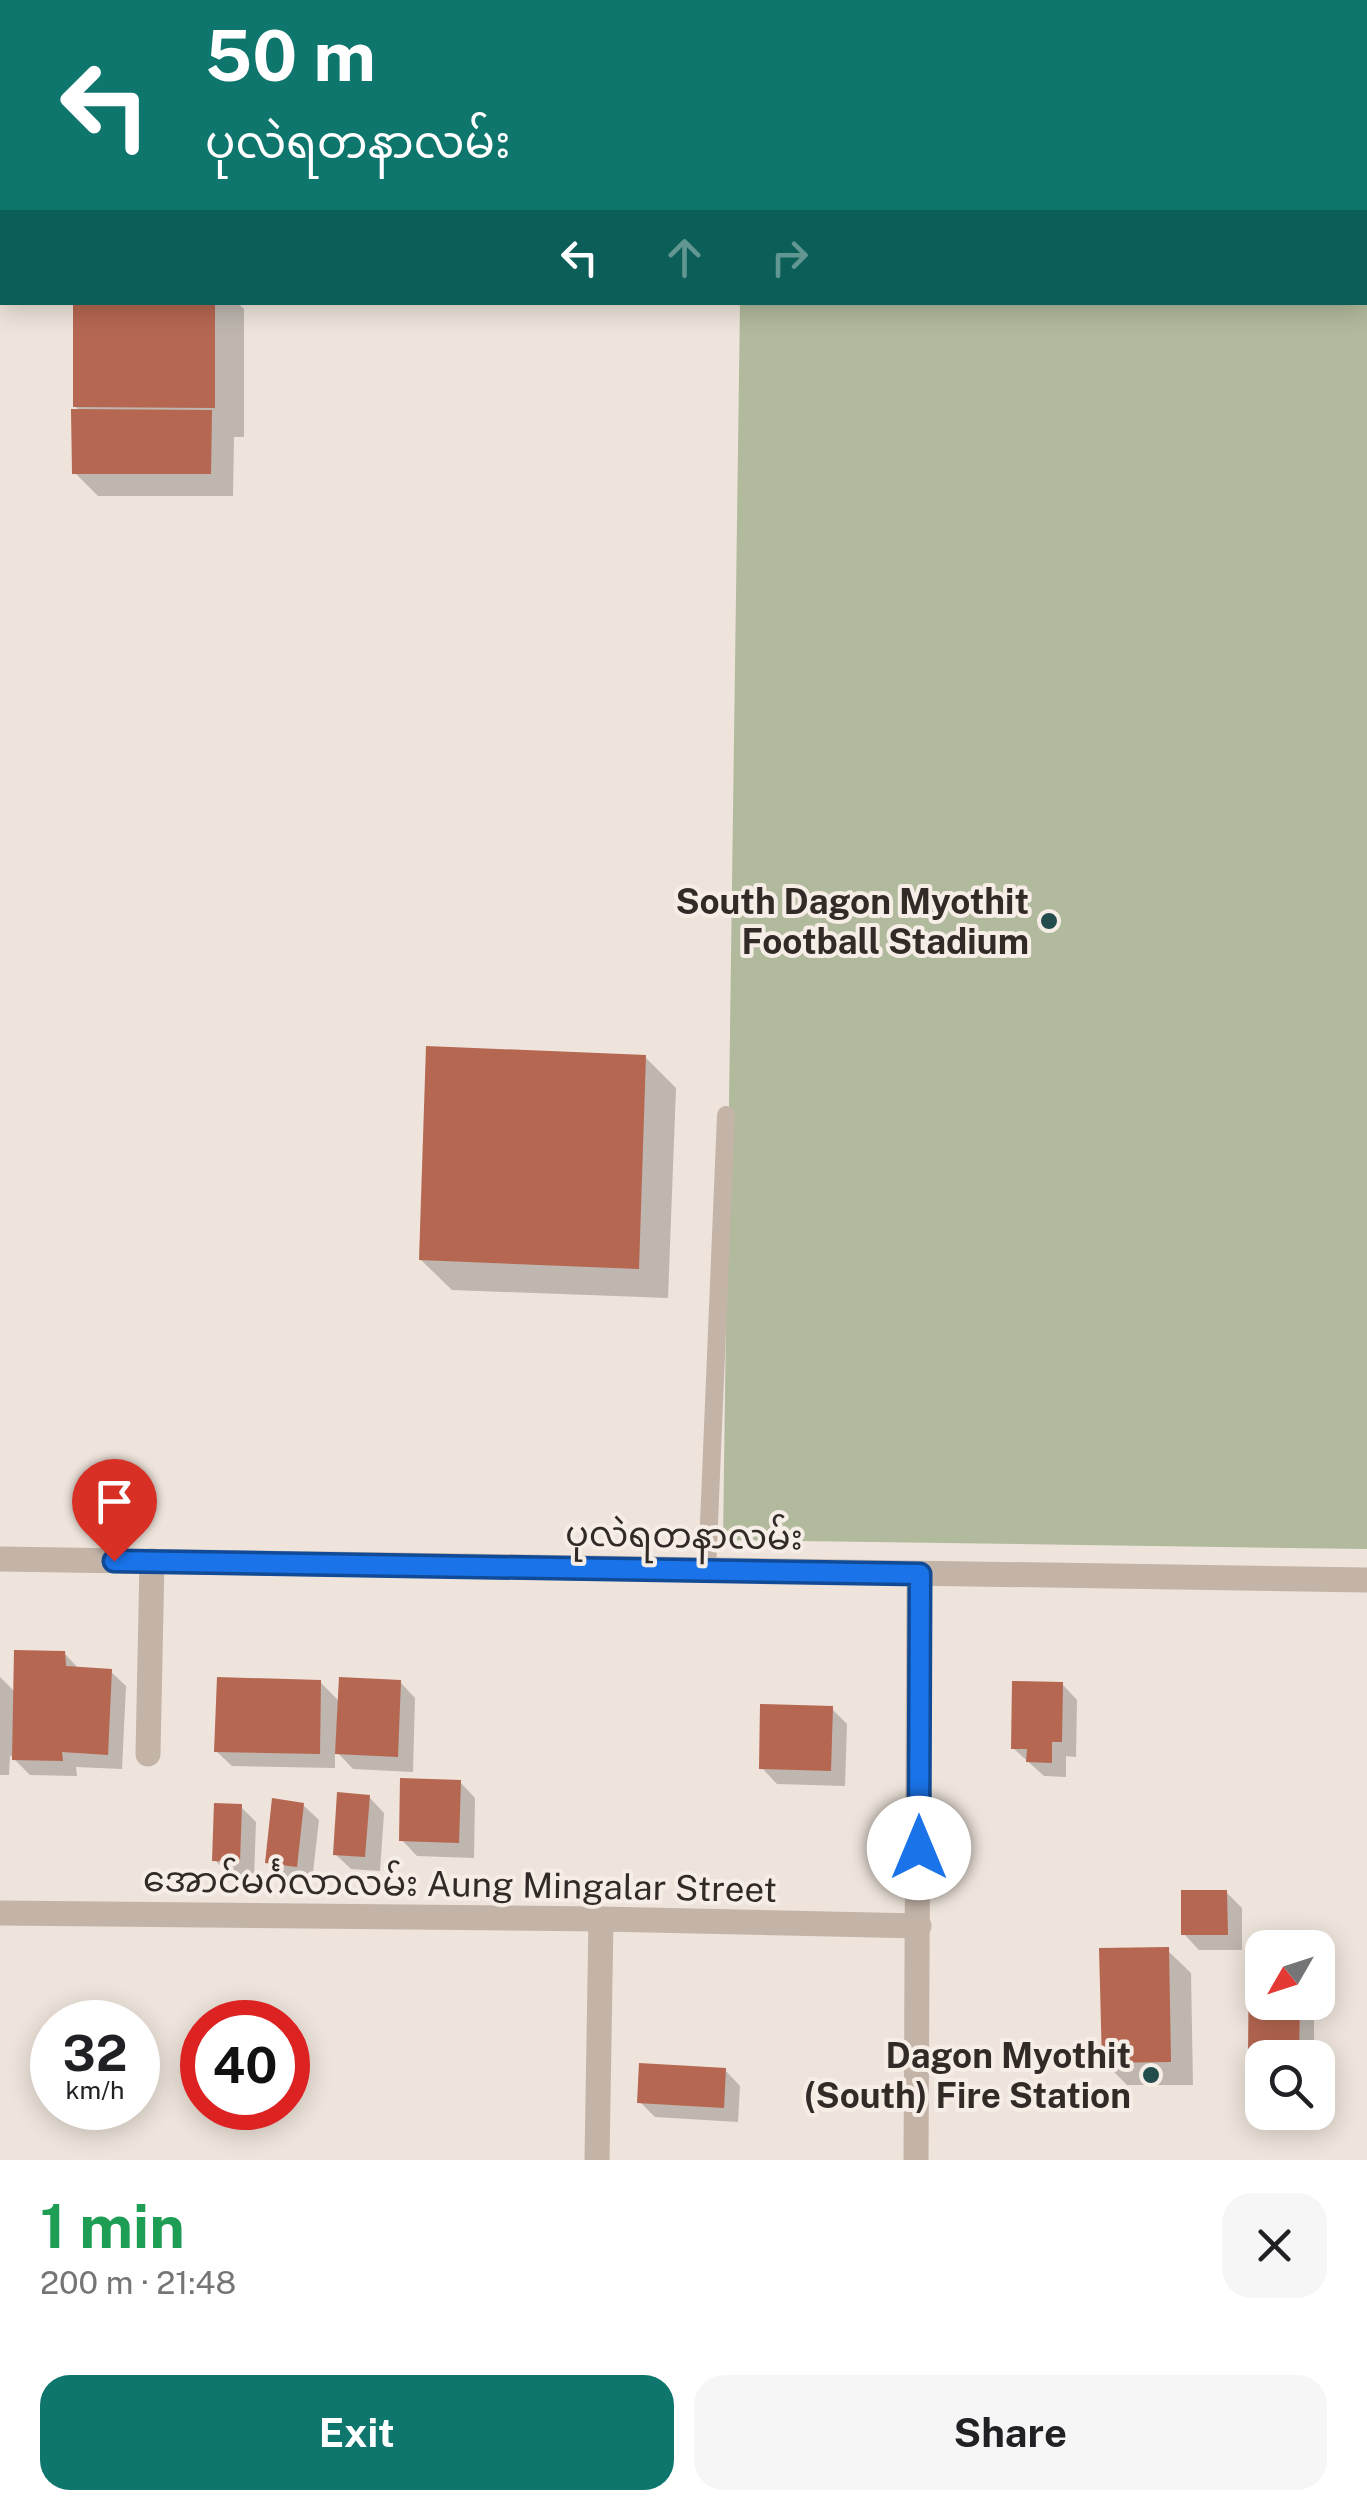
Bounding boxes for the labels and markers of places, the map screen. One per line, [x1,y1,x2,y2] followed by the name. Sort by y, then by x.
[675,881,1029,962] place label: South Dagon Myothit Football Stadium
[1038,910,1060,932] marker: South Dagon Myothit Football Stadium
[72,1459,157,1562] pin
[804,2035,1131,2116] place label: Dagon Myothit (South) Fire Station
[1140,2064,1162,2086] marker: Dagon Myothit (South) Fire Station

